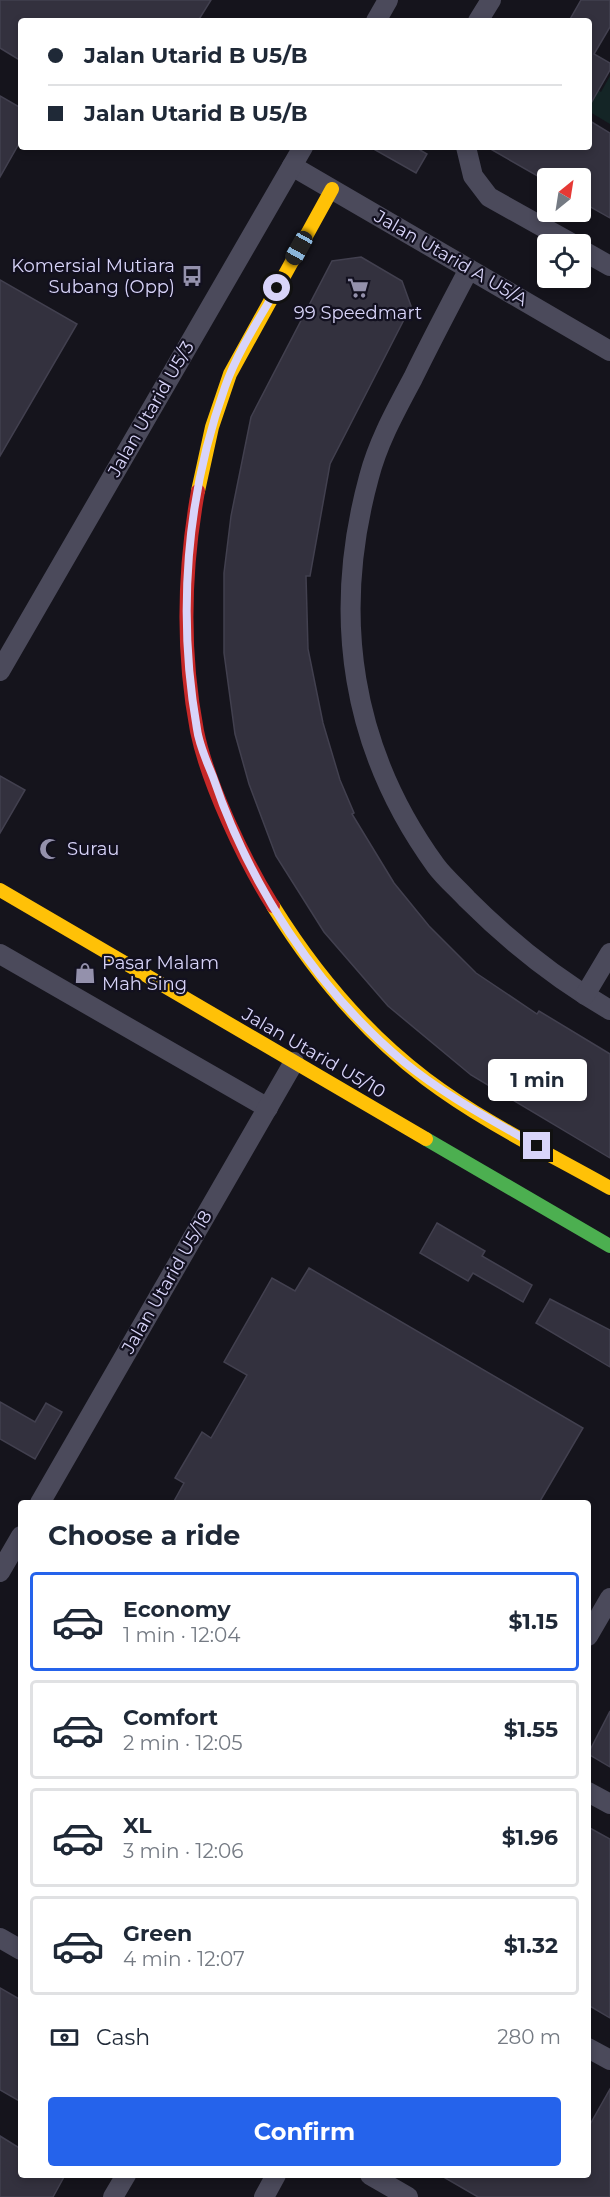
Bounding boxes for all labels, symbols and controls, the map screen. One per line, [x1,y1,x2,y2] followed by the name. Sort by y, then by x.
[84,42,308,69] text: Jalan Utarid B U5/B
[84,100,308,127] text: Jalan Utarid B U5/B
[537,168,591,222] north arrow
[537,168,591,288] map controls
[370,205,531,311] street label: Jalan Utarid A U5/A
[282,228,316,268] car
[537,234,591,288] button: locate
[11,255,175,298] place label: Komersial Mutiara Subang (Opp)
[180,264,204,288] bus stop icon: Komersial Mutiara Subang (Opp)
[263,274,290,301] route start
[346,276,370,300] supermarket icon: 99 Speedmart
[294,302,422,324] place label: 99 Speedmart
[103,337,199,482] street label: Jalan Utarid U5/3
[38,837,62,861] mosque icon: Surau
[67,838,119,860] place label: Surau
[102,952,219,995] place label: Pasar Malam Mah Sing
[73,961,97,985] shop icon: Pasar Malam Mah Sing
[237,1002,390,1103] street label: Jalan Utarid U5/10
[488,1059,586,1101] callout: 1 min
[510,1068,565,1092] text: 1 min
[523,1132,550,1159] route end
[117,1207,217,1358] street label: Jalan Utarid U5/18
[48,1519,240,1552] text: Choose a ride
[51,1595,105,1649] icon: car
[123,1596,231,1623] text: Economy
[508,1608,558,1635] text: $1.15
[123,1623,240,1647] text: 1 min · 12:04
[51,1703,105,1757] icon: car
[123,1704,218,1731] text: Comfort
[504,1716,558,1743] text: $1.55
[123,1731,243,1755] text: 2 min · 12:05
[51,1811,105,1865] icon: car
[123,1812,152,1839] text: XL
[502,1824,558,1851] text: $1.96
[123,1839,243,1863] text: 3 min · 12:06
[51,1919,105,1973] icon: car
[123,1920,192,1947] text: Green
[504,1932,558,1959] text: $1.32
[123,1947,245,1971] text: 4 min · 12:07
[48,2021,81,2054] icon: cash
[96,2024,150,2051] text: Cash
[497,2025,561,2049] text: 280 m
[48,2097,561,2166] button: Confirm

